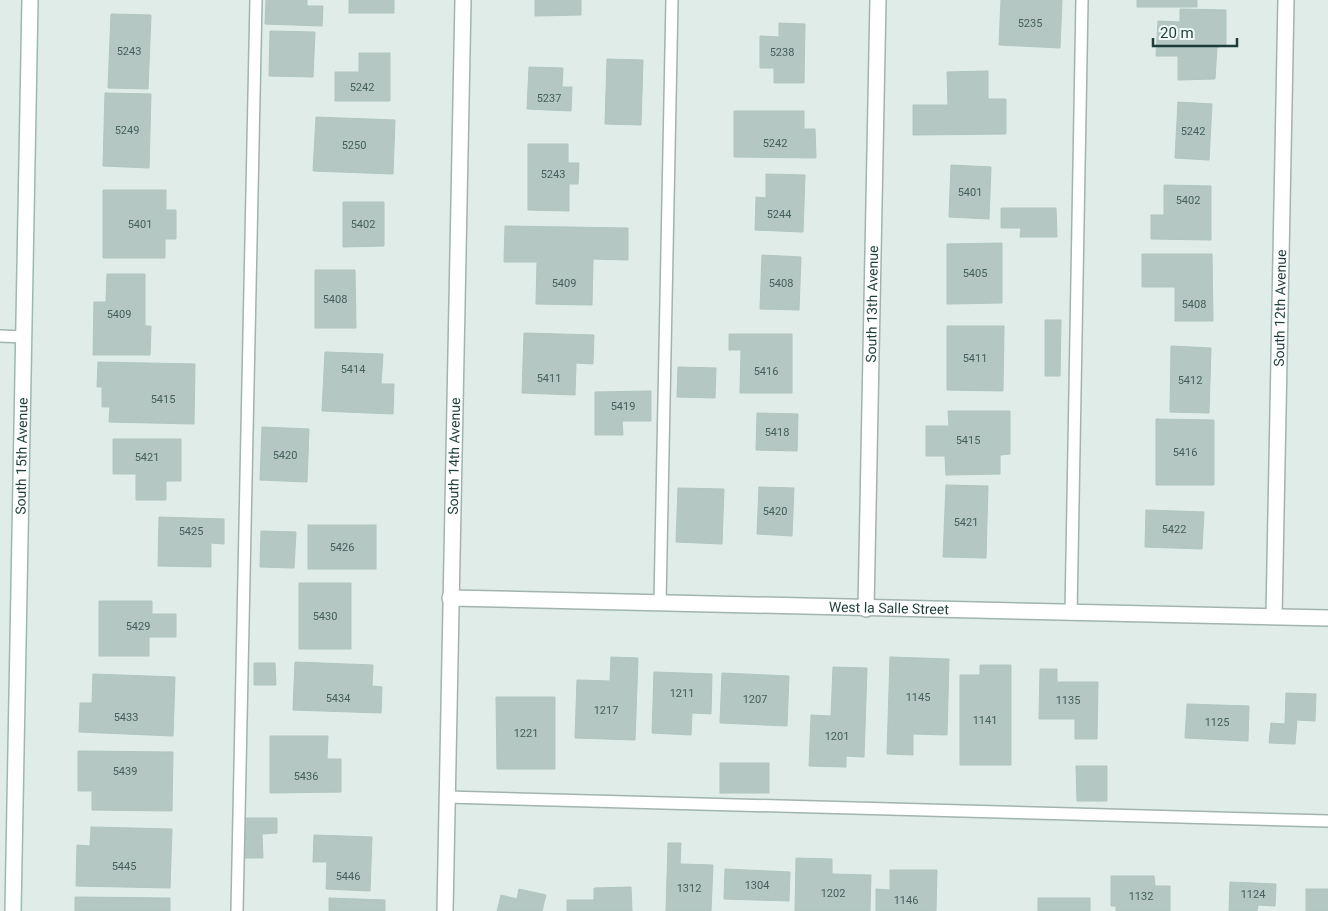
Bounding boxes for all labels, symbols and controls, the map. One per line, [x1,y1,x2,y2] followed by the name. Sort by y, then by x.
[1153,15,1237,47] scale bar
[1018,17,1042,30] house number: 5235
[1160,24,1194,42] text: 20 m
[117,45,141,58] house number: 5243
[770,46,794,59] house number: 5238
[350,81,374,94] house number: 5242
[537,92,561,105] house number: 5237
[115,124,139,137] house number: 5249
[1181,125,1205,138] house number: 5242
[763,137,787,150] house number: 5242
[342,139,366,152] house number: 5250
[541,168,565,181] house number: 5243
[958,186,982,199] house number: 5401
[1176,194,1200,207] house number: 5402
[767,208,791,221] house number: 5244
[128,218,152,231] house number: 5401
[351,218,375,231] house number: 5402
[863,245,881,363] street label: South 13th Avenue
[1271,249,1289,367] street label: South 12th Avenue
[963,267,987,280] house number: 5405
[552,277,576,290] house number: 5409
[769,277,793,290] house number: 5408
[323,293,347,306] house number: 5408
[1182,298,1206,311] house number: 5408
[107,308,131,321] house number: 5409
[963,352,987,365] house number: 5411
[341,363,365,376] house number: 5414
[754,365,778,378] house number: 5416
[537,372,561,385] house number: 5411
[1178,374,1202,387] house number: 5412
[151,393,175,406] house number: 5415
[12,397,31,515] street label: South 15th Avenue
[445,397,463,515] street label: South 14th Avenue
[611,400,635,413] house number: 5419
[765,426,789,439] house number: 5418
[956,434,980,447] house number: 5415
[1173,446,1197,459] house number: 5416
[273,449,297,462] house number: 5420
[135,451,159,464] house number: 5421
[763,505,787,518] house number: 5420
[954,516,978,529] house number: 5421
[1162,523,1186,536] house number: 5422
[179,525,203,538] house number: 5425
[330,541,354,554] house number: 5426
[829,599,950,617] street label: West la Salle Street
[313,610,337,623] house number: 5430
[126,620,150,633] house number: 5429
[670,687,694,700] house number: 1211
[906,691,930,704] house number: 1145
[326,692,350,705] house number: 5434
[743,693,767,706] house number: 1207
[1056,694,1080,707] house number: 1135
[594,704,618,717] house number: 1217
[114,711,138,724] house number: 5433
[973,714,997,727] house number: 1141
[1205,716,1229,729] house number: 1125
[514,727,538,740] house number: 1221
[825,730,849,743] house number: 1201
[113,765,137,778] house number: 5439
[294,770,318,783] house number: 5436
[112,860,136,873] house number: 5445
[336,870,360,883] house number: 5446
[745,879,769,892] house number: 1304
[677,882,701,895] house number: 1312
[821,887,845,900] house number: 1202
[1241,888,1265,901] house number: 1124
[1129,890,1153,903] house number: 1132
[894,894,918,907] house number: 1146

